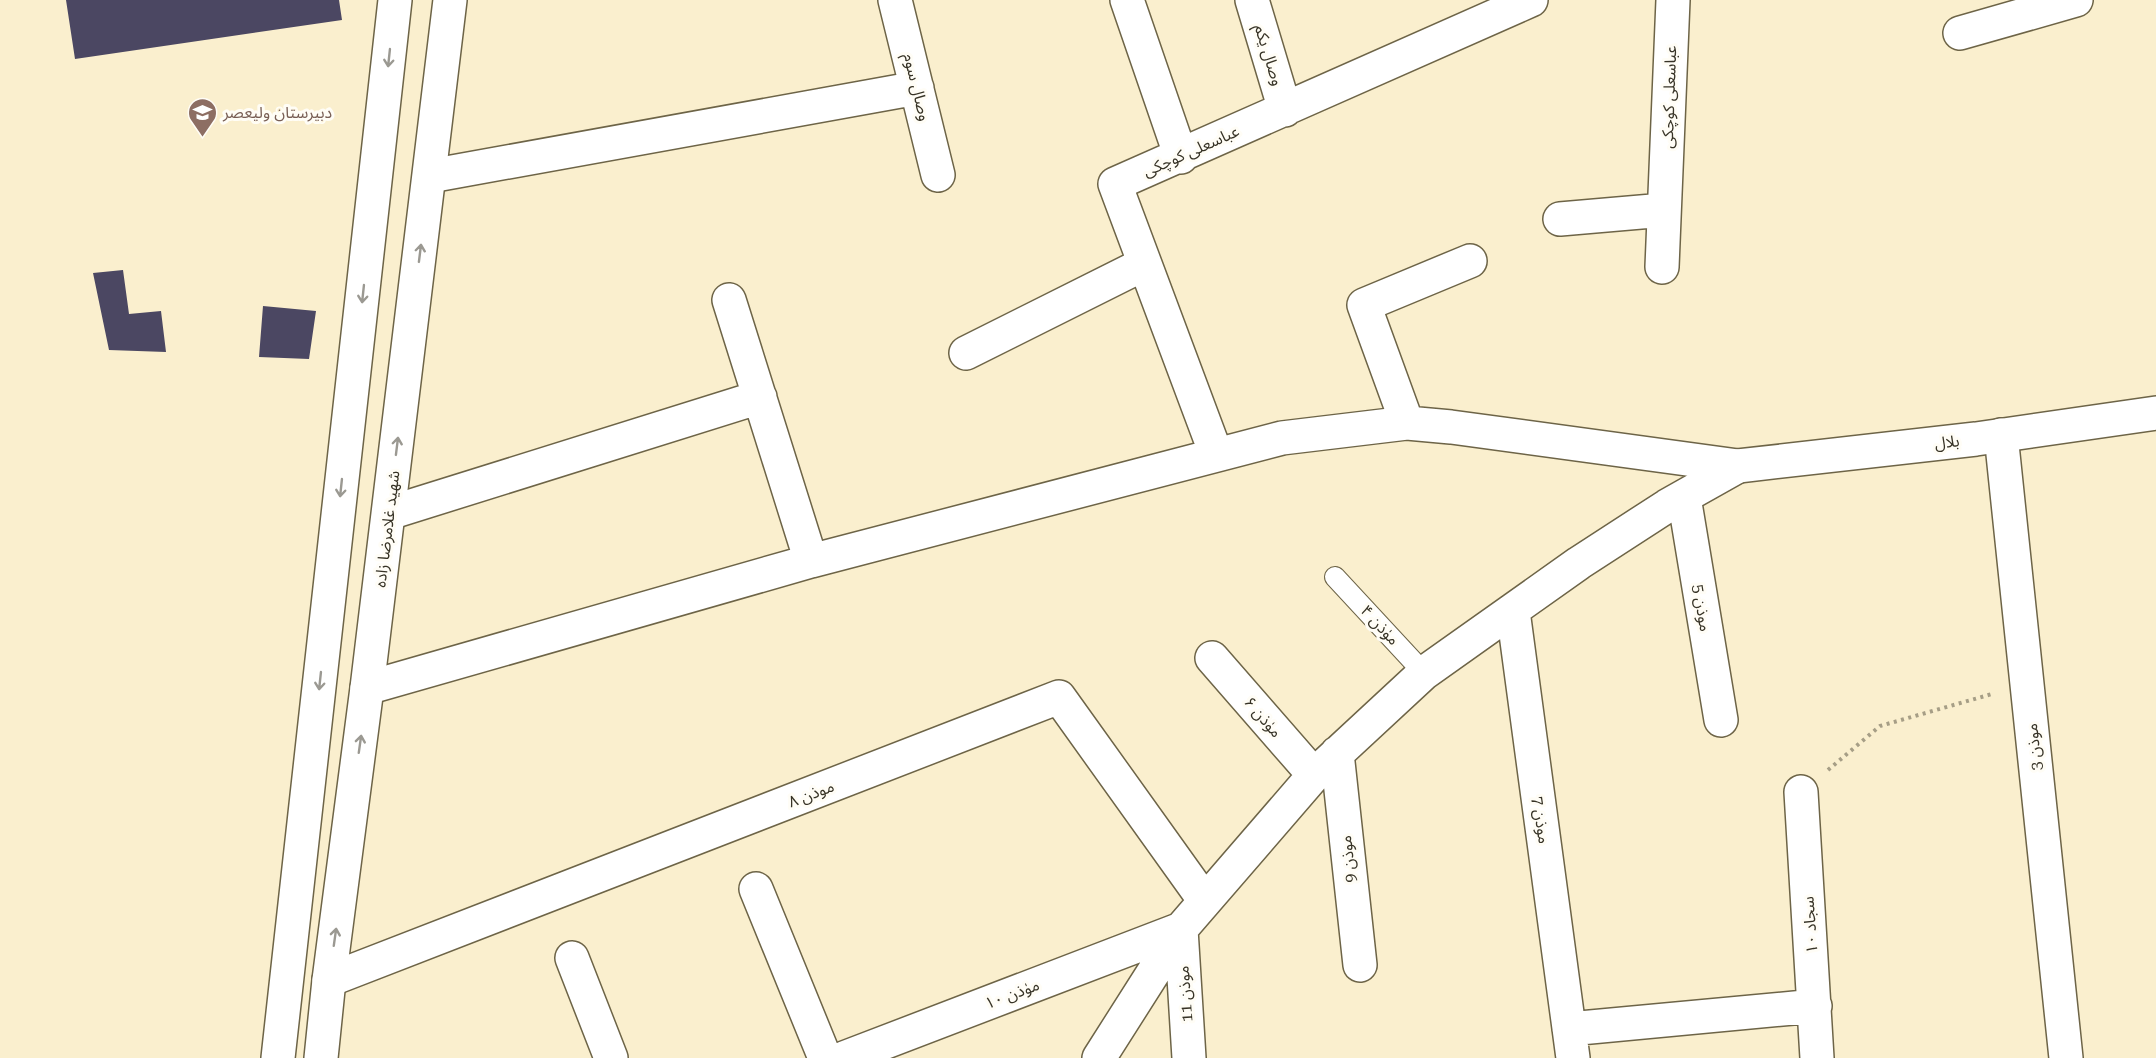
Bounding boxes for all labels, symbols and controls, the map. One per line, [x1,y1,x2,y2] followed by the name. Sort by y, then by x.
[1248,22,1287,89] street label: وصال یکم
[1658,45,1681,149] street label: عباسعلی کوچکی
[383,48,394,68] one-way arrow
[896,51,935,124] street label: وصال سوم
[186,96,218,138] school or university icon: دبیرستان ولیعصر
[222,103,332,122] place label: دبیرستان ولیعصر
[1140,121,1242,182] street label: عباسعلی کوچکی
[415,243,426,263] one-way arrow
[357,283,368,303] one-way arrow
[1933,431,1961,454] street label: بلال
[392,437,403,457] one-way arrow
[370,469,404,589] street label: شهید غلامرضا زاده
[335,477,346,497] one-way arrow
[1689,583,1715,633] street label: موذن 5
[1357,601,1403,649] street label: موٰذن ۴
[314,671,325,691] one-way arrow
[1240,693,1286,741] street label: موٰذن ۶
[2022,722,2046,772] street label: موذن 3
[355,735,366,754] one-way arrow
[785,777,837,811] street label: موذن ۸
[1528,795,1554,845] street label: موذن 7
[1336,834,1360,884] street label: موذن 9
[1799,896,1821,954] street label: سجاد ۱۰
[329,928,340,948] one-way arrow
[1174,965,1196,1023] street label: موذن 11
[982,975,1042,1013] street label: موٰذن ۱۰

